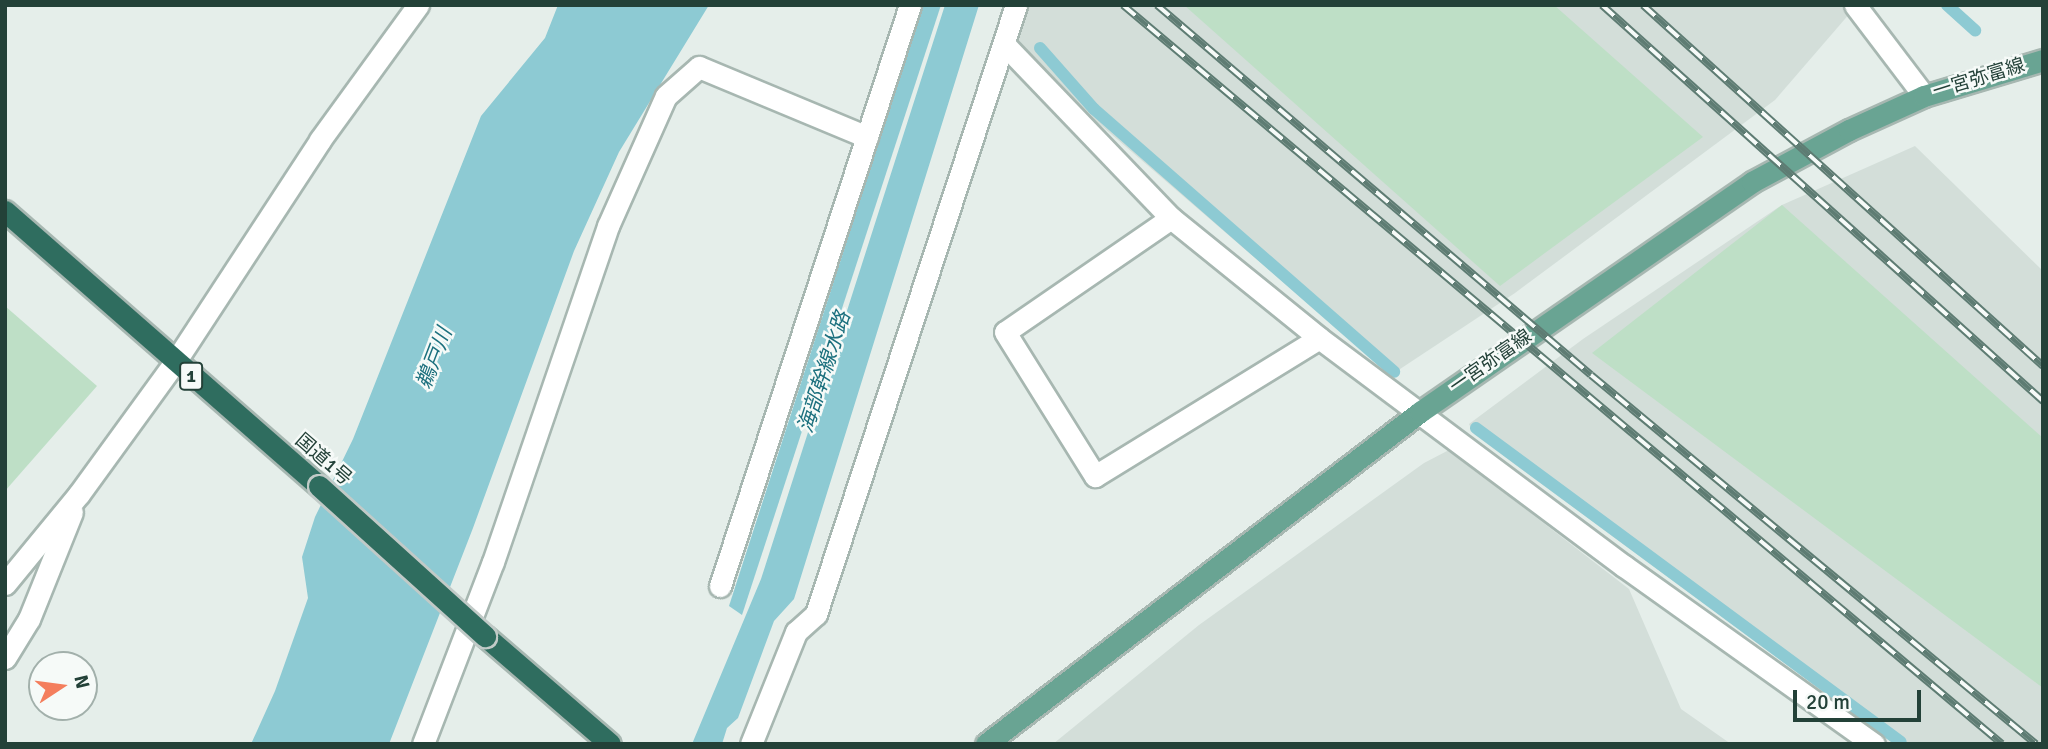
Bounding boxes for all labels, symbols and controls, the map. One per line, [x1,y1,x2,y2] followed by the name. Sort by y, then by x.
[1930,54,2028,104] street label: 一宮弥富線
[793,308,855,436] water label: 海部幹線水路
[411,324,457,392] water label: 鵜戸川
[1446,325,1536,399] street label: 一宮弥富線
[179,362,203,390] road number: 1
[290,429,356,491] street label: 国道1号
[28,651,98,721] north arrow
[68,673,95,691] text: N
[1796,676,1924,720] scale bar
[1806,689,1850,715] text: 20 m

